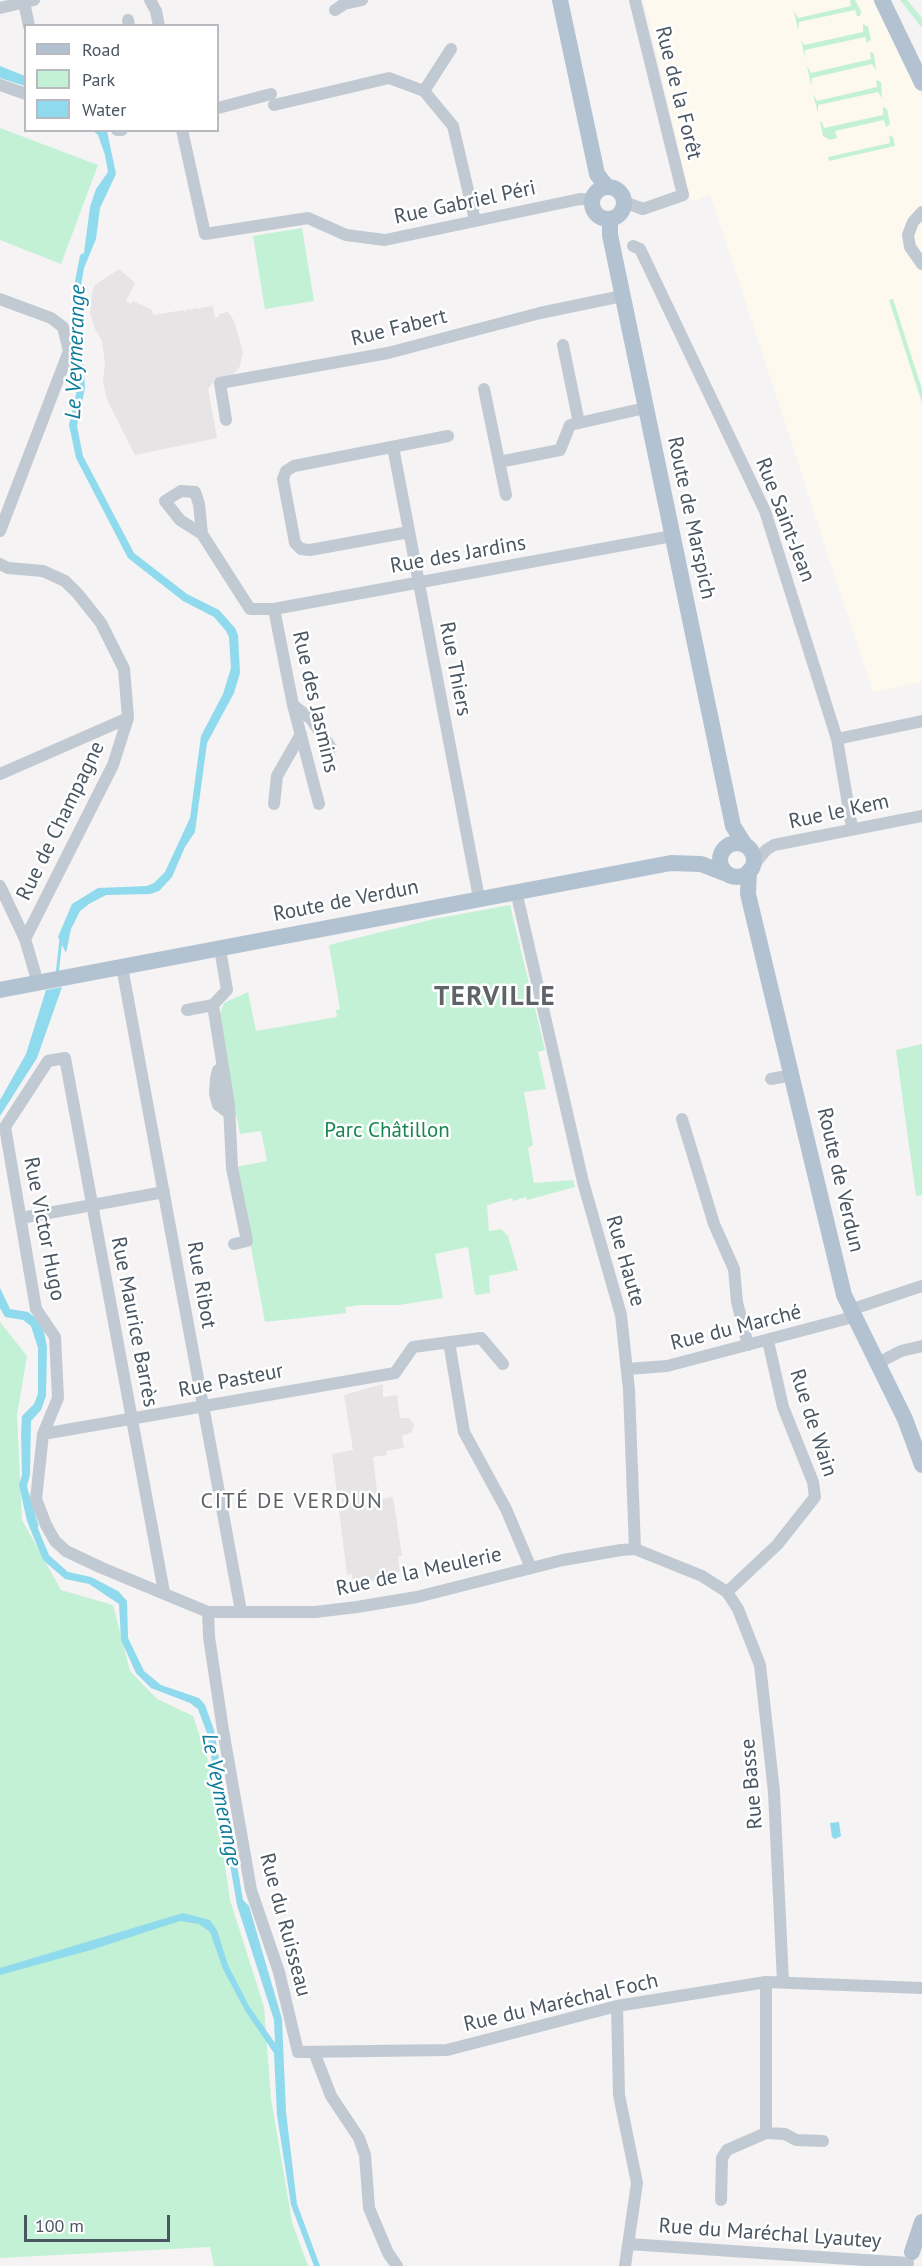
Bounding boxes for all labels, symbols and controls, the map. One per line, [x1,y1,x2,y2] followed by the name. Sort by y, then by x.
[24,24,219,132] legend
[649,24,707,162] street label: Rue de la Forêt
[82,38,120,61] text: Road
[82,68,115,91] text: Park
[82,98,126,121] text: Water
[392,176,538,230] street label: Rue Gabriel Péri
[60,284,92,420] water label: Le Veymerange
[348,304,450,352] street label: Rue Fabert
[661,434,721,602] street label: Route de Marspich
[750,454,820,586] street label: Rue Saint-Jean
[388,531,528,579] street label: Rue des Jardins
[434,620,476,718] street label: Rue Thiers
[286,629,344,775] street label: Rue des Jasmins
[12,737,110,905] street label: Rue de Champagne
[787,789,891,835] street label: Rue le Kem
[271,875,421,927] street label: Route de Verdun
[434,981,556,1013] district label: TERVILLE
[811,1105,869,1255] street label: Route de Verdun
[324,1118,450,1144] park label: Parc Châtillon
[18,1155,70,1303] street label: Rue Victor Hugo
[600,1213,650,1309] street label: Rue Haute
[105,1235,163,1409] street label: Rue Maurice Barrès
[181,1240,221,1330] street label: Rue Ribot
[668,1300,804,1356] street label: Rue du Marché
[176,1359,286,1403] street label: Rue Pasteur
[784,1366,842,1480] street label: Rue de Wain
[201,1489,383,1515] district label: CITÉ DE VERDUN
[334,1542,504,1602] street label: Rue de la Meulerie
[195,1731,247,1869] water label: Le Veymerange
[735,1738,769,1830] street label: Rue Basse
[254,1851,316,1999] street label: Rue du Ruisseau
[461,1968,661,2038] street label: Rue du Maréchal Foch
[27,2203,172,2241] scale bar
[35,2214,84,2237] text: 100 m
[658,2214,882,2254] street label: Rue du Maréchal Lyautey

